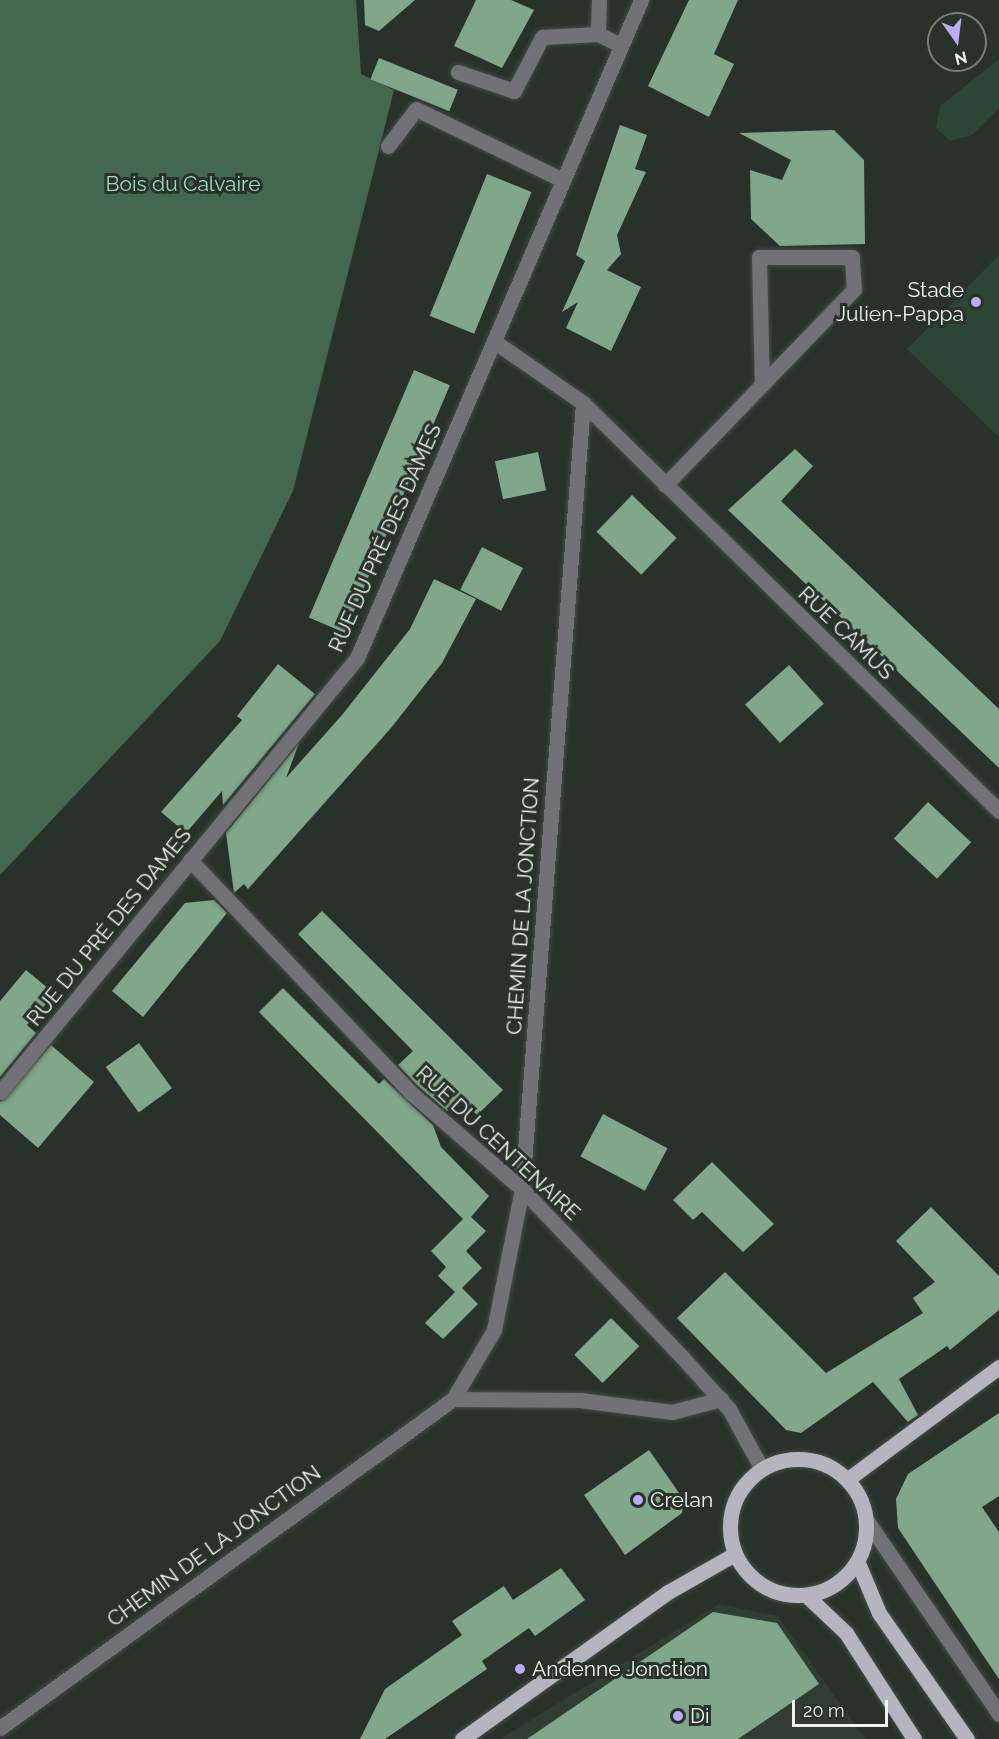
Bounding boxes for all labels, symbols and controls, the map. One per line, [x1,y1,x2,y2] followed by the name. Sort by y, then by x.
[927,12,987,72] north arrow
[953,47,969,69] text: N
[106,171,260,197] park label: Bois du Calvaire
[836,277,964,327] place label: Stade Julien-Pappa
[969,295,983,309] marker: Stade Julien-Pappa
[323,420,447,656] street label: RUE DU PRÉ DES DAMES
[793,581,899,685] street label: RUE CAMUS
[501,776,545,1036] street label: CHEMIN DE LA JONCTION
[21,823,197,1031] street label: RUE DU PRÉ DES DAMES
[411,1060,585,1226] street label: RUE DU CENTENAIRE
[102,1460,326,1632] street label: CHEMIN DE LA JONCTION
[650,1487,713,1513] place label: Crelan
[631,1493,645,1507] marker: Crelan
[532,1656,709,1682] place label: Andenne Jonction
[513,1662,527,1676] marker: Andenne Jonction
[795,1688,891,1726] scale bar
[803,1700,845,1721] text: 20 m
[690,1703,710,1729] place label: Di
[671,1709,685,1723] marker: Di

